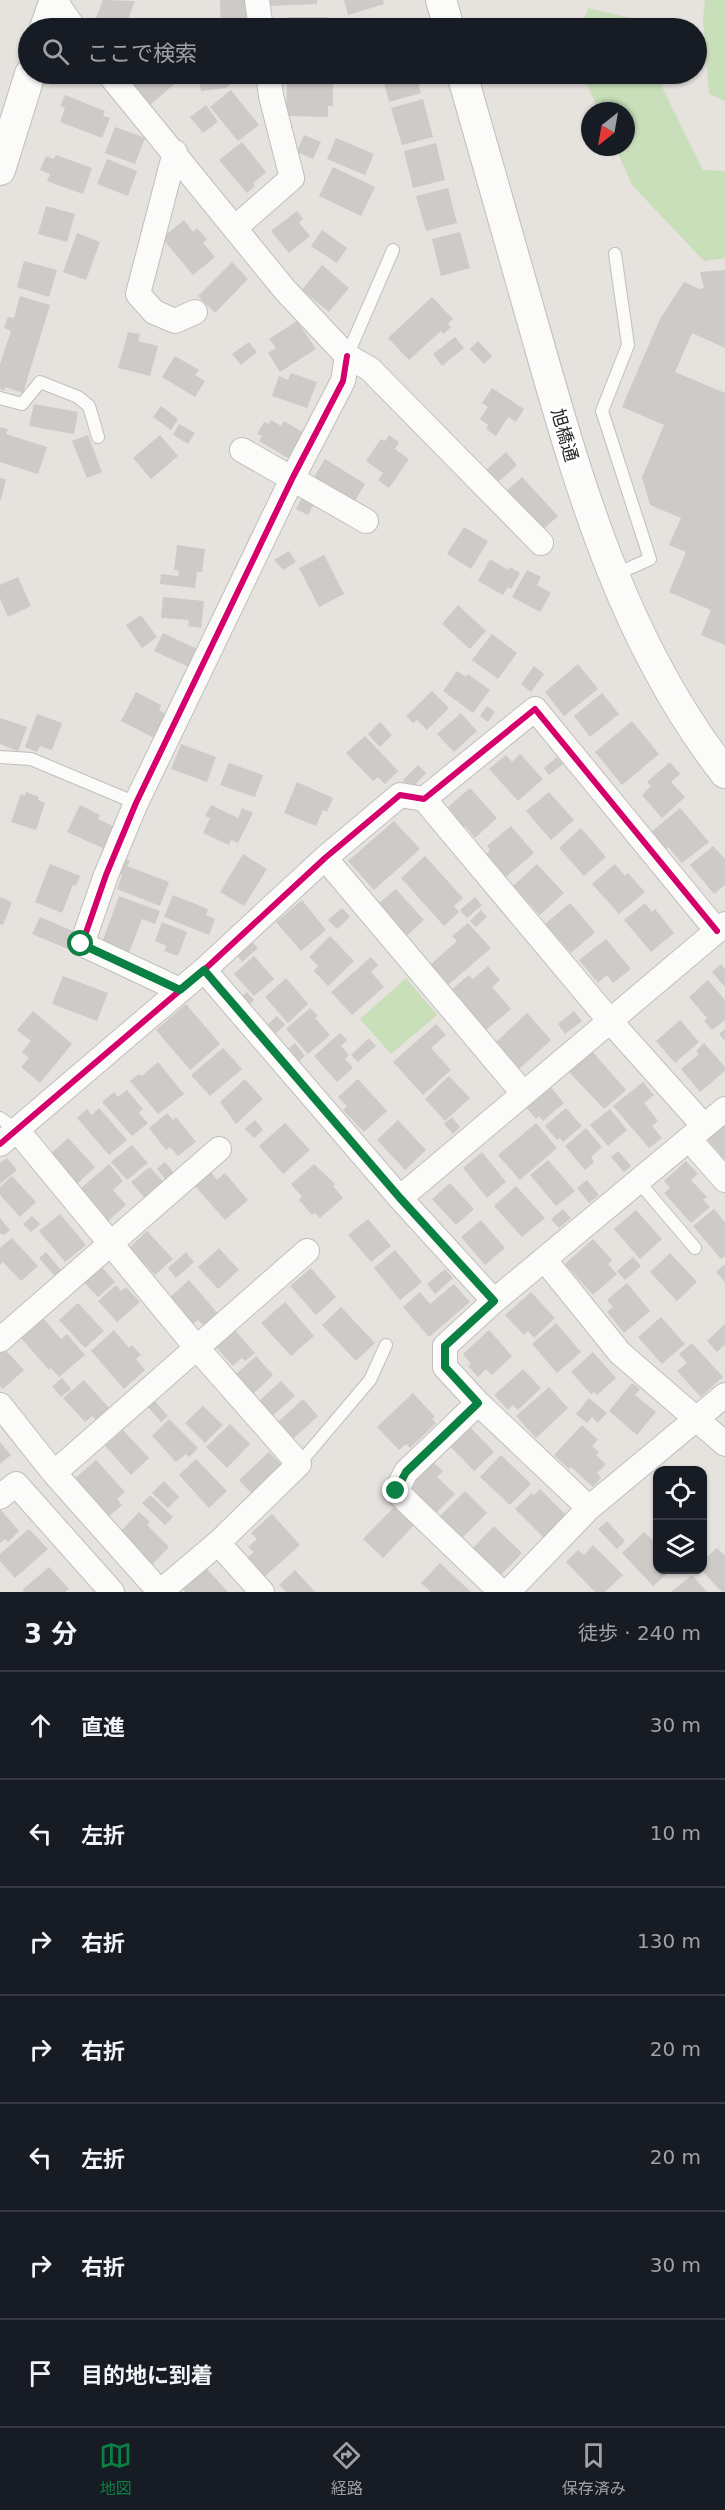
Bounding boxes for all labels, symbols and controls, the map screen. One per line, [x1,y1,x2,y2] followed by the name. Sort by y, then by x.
[18,18,707,84] search box
[39,35,72,68] icon: search
[87,41,197,66] text: ここで検索
[581,102,635,156] north arrow
[547,406,583,464] street label: 旭橋通
[67,930,93,956] route start
[653,1466,707,1574] map controls
[653,1466,707,1520] button: locate
[382,1477,408,1503] route end
[653,1520,707,1574] button: layers
[24,1619,77,1649] text: 3 分
[578,1621,701,1645] text: 徒歩 · 240 m
[24,1709,57,1742] icon: ahead
[650,1713,701,1737] text: 30 m
[81,1715,125,1740] text: 直進
[24,1817,57,1850] icon: left
[650,1821,701,1845] text: 10 m
[81,1823,125,1848] text: 左折
[24,1925,57,1958] icon: right
[637,1929,701,1953] text: 130 m
[81,1931,125,1956] text: 右折
[24,2033,57,2066] icon: right
[650,2037,701,2061] text: 20 m
[81,2039,125,2064] text: 右折
[24,2141,57,2174] icon: left
[650,2145,701,2169] text: 20 m
[81,2147,125,2172] text: 左折
[24,2249,57,2282] icon: right
[650,2253,701,2277] text: 30 m
[81,2255,125,2280] text: 右折
[24,2357,57,2390] icon: arrive
[81,2363,213,2388] text: 目的地に到着
[99,2439,132,2499] tab: 地図
[330,2439,363,2499] tab: 経路
[562,2439,626,2499] tab: 保存済み

